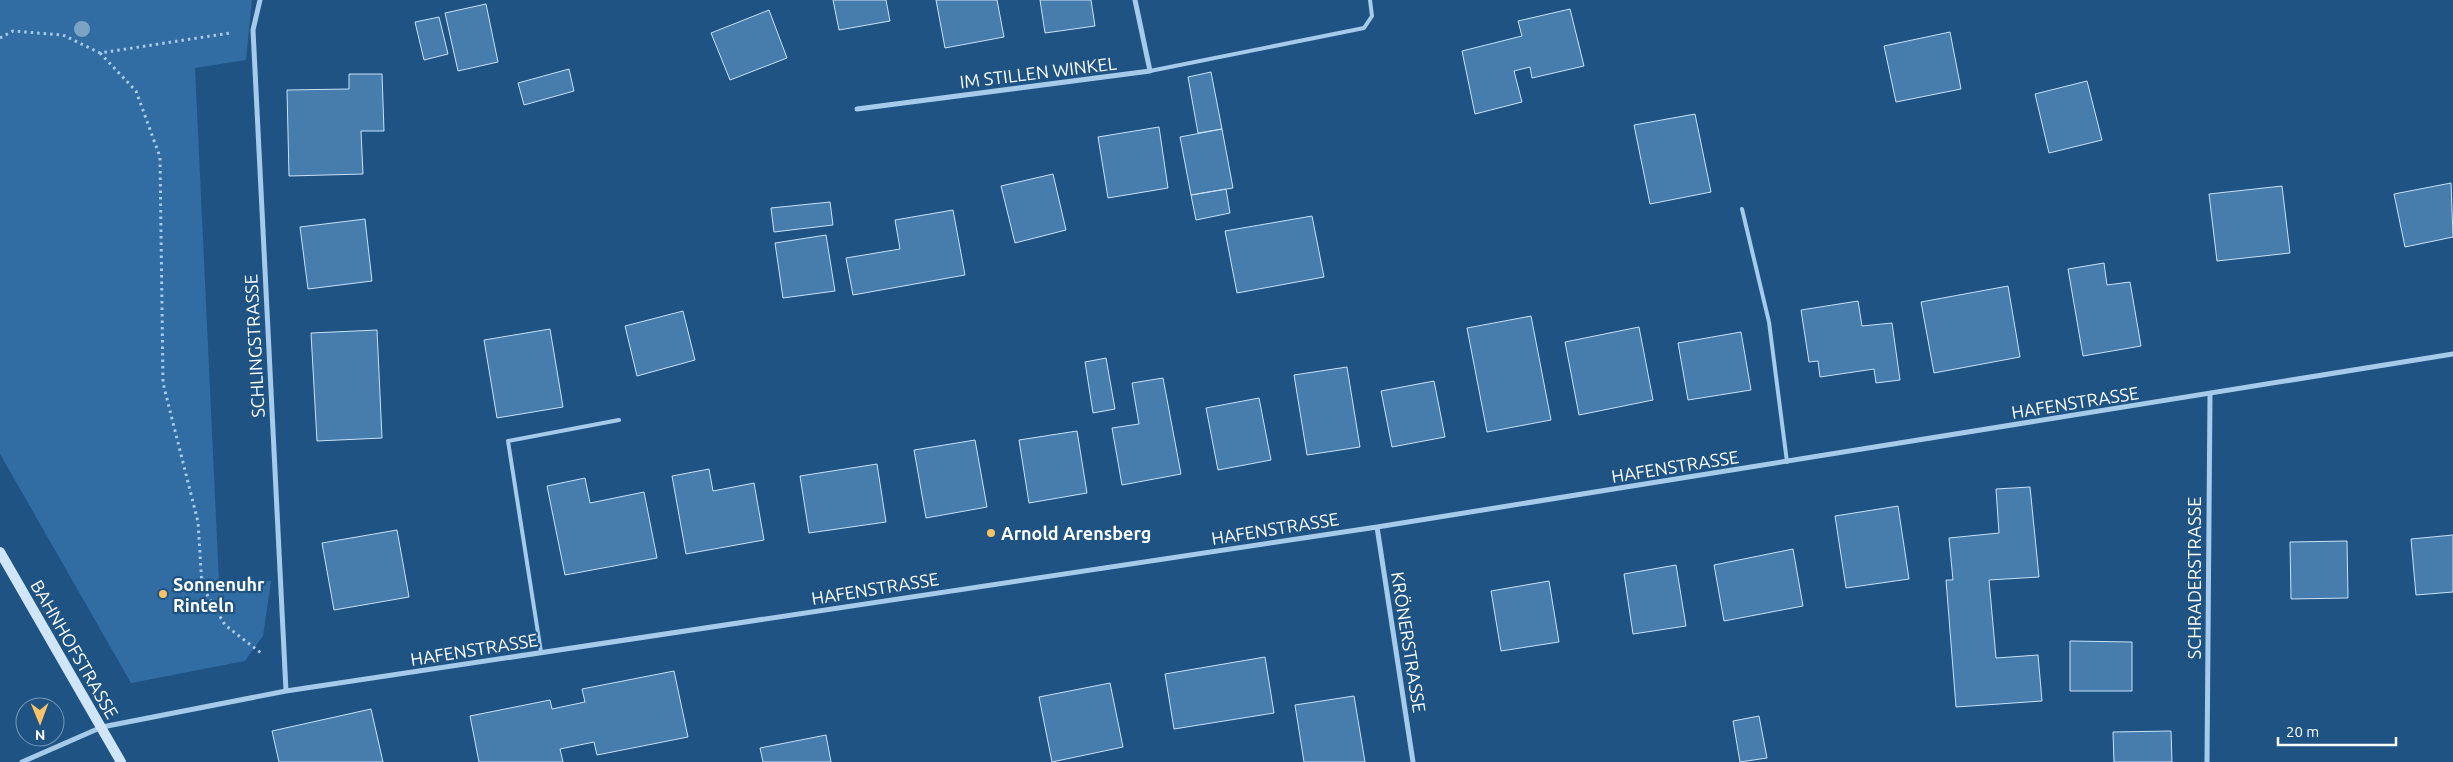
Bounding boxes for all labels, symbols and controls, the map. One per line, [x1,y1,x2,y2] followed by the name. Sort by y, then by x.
[958,52,1118,92] street label: IM STILLEN WINKEL
[240,274,268,418] street label: SCHLINGSTRASSE
[2010,382,2140,422] street label: HAFENSTRASSE
[1610,446,1740,486] street label: HAFENSTRASSE
[2184,497,2204,659] street label: SCHRADERSTRASSE
[1210,508,1340,548] street label: HAFENSTRASSE
[1001,523,1151,543] place label: Arnold Arensberg
[985,527,997,539] marker: Arnold Arensberg
[810,568,940,608] street label: HAFENSTRASSE
[1388,570,1430,714] street label: KRÖNERSTRASSE
[173,574,265,615] place label: Sonnenuhr Rinteln
[27,576,123,722] street label: BAHNHOFSTRASSE
[157,588,169,600] marker: Sonnenuhr Rinteln
[409,629,539,669] street label: HAFENSTRASSE
[15,697,65,747] north arrow
[2278,714,2396,746] scale bar
[2286,723,2319,740] text: 20 m
[35,727,46,743] text: N

